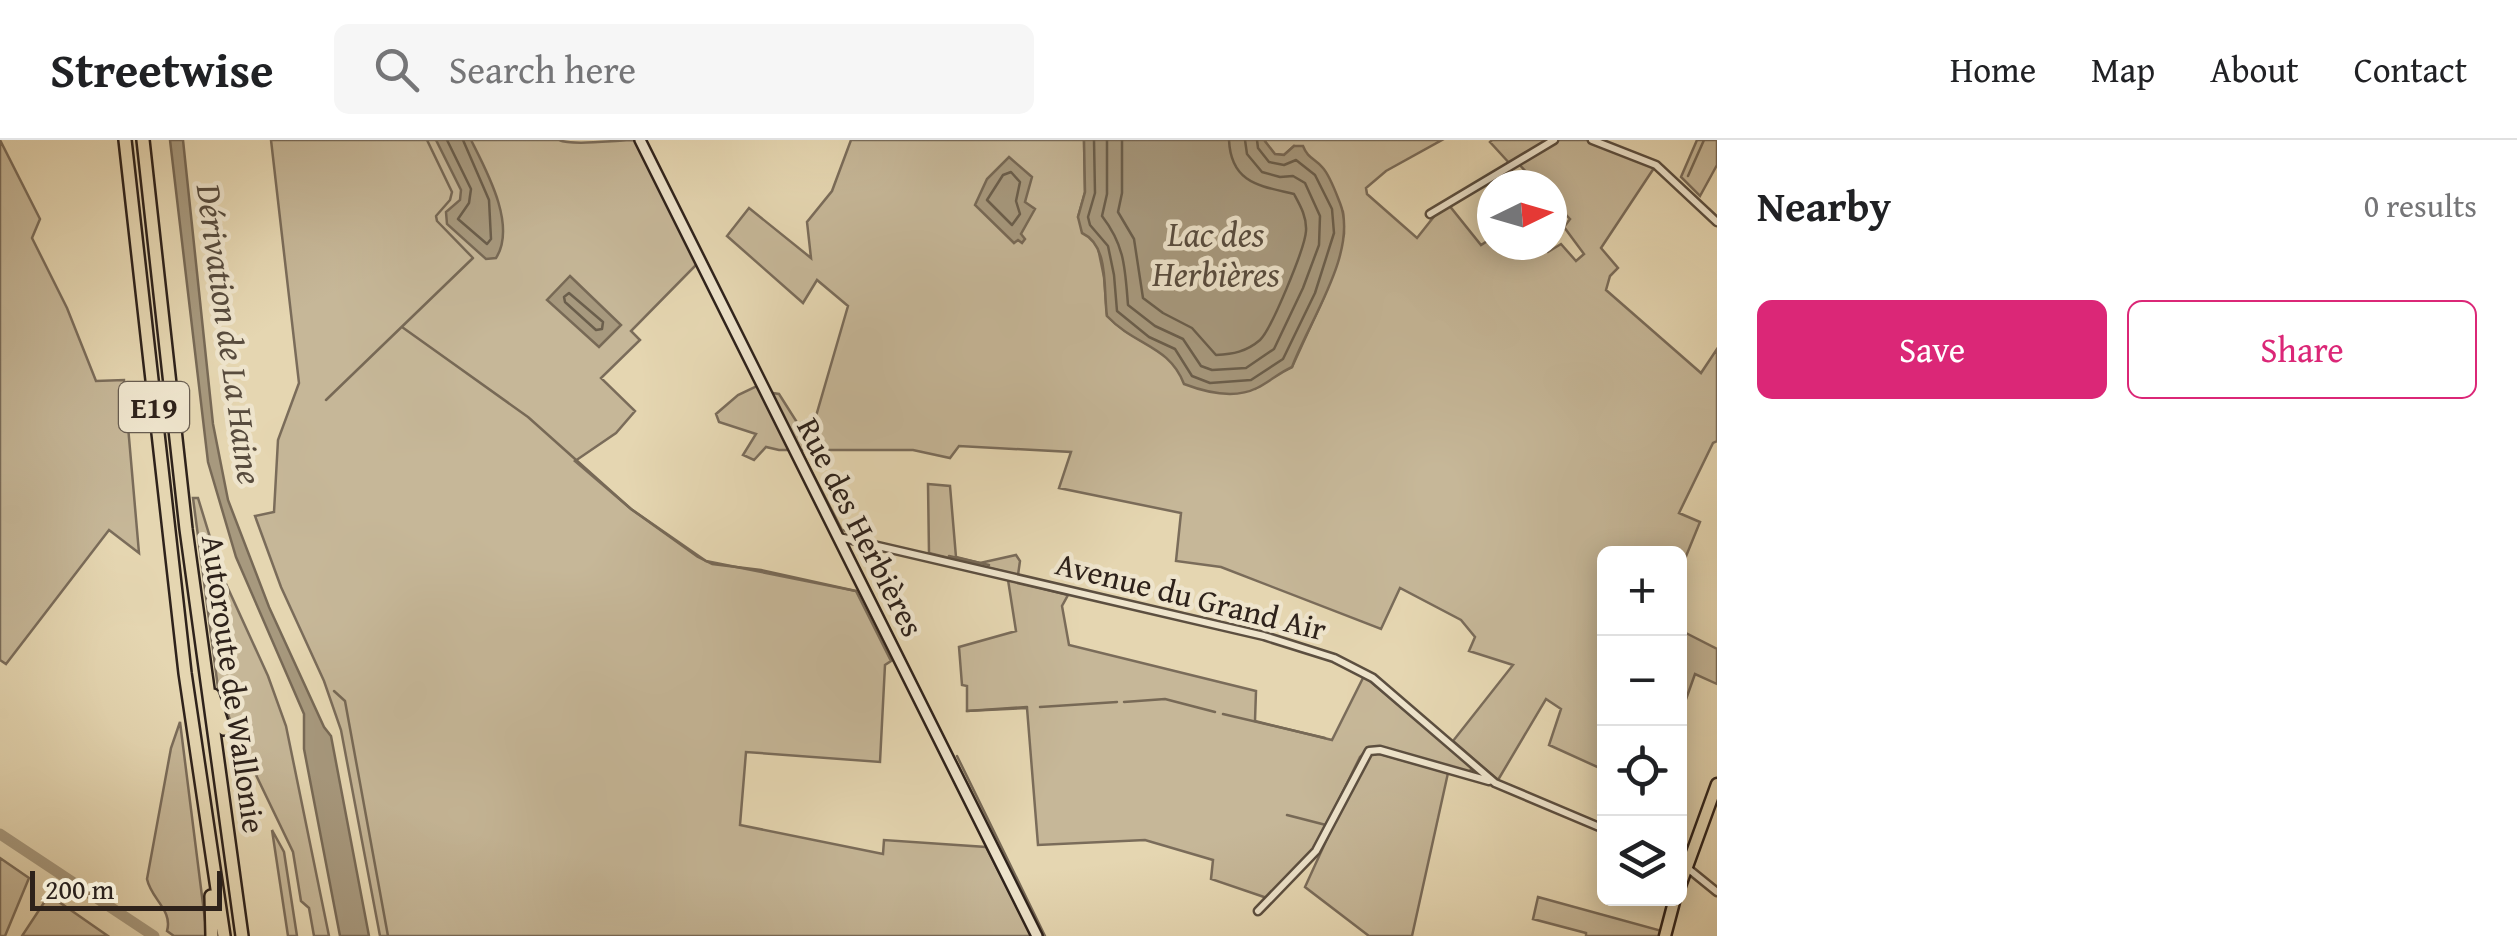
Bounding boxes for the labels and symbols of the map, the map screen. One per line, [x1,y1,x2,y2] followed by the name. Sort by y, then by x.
[1477,170,1567,260] north arrow
[184,180,276,487] water label: Dérivation de La Haine
[1151,208,1280,299] water label: Lac des Herbières
[119,382,189,432] road number: E19
[786,409,936,645] street label: Rue des Herbières
[190,532,278,836] street label: Autoroute de Wallonie
[1051,540,1331,652] street label: Avenue du Grand Air
[30,866,222,910] scale bar

